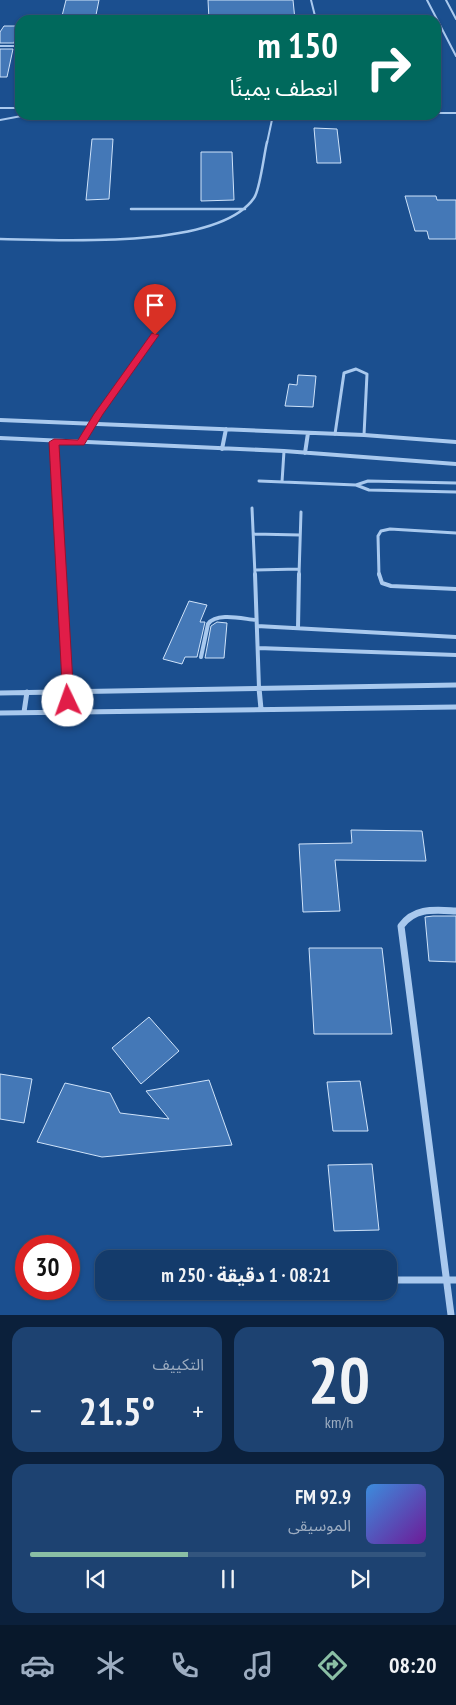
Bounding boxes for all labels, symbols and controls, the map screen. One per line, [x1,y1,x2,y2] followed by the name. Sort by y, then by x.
[257,22,338,68] text: 150 m
[356,35,421,100] icon: right
[229,74,338,102] text: انعطف يمينًا
[134,284,176,335] pin
[141,291,169,319] icon: arrive
[41,674,93,726] position arrow
[15,1235,80,1300] speed limit sign: 30
[161,1263,331,1287] text: 08:21 · 1 دقيقة · 250 m
[308,1337,370,1421] text: 20
[152,1354,204,1374] text: التكييف
[79,1386,155,1435] text: 21.5°
[30,1392,42,1429] text: −
[192,1392,204,1429] text: +
[325,1412,353,1432] text: km/h
[295,1485,351,1509] text: 92.9 FM
[288,1515,351,1535] text: الموسيقى
[82,1565,110,1593] icon: previous
[214,1565,242,1593] icon: pause
[346,1565,374,1593] icon: next
[20,1648,55,1683] icon: car
[93,1648,128,1683] icon: climate
[167,1648,202,1683] icon: phone
[241,1648,276,1683] icon: music
[315,1648,350,1683] icon: directions
[389,1651,437,1679] text: 08:20

